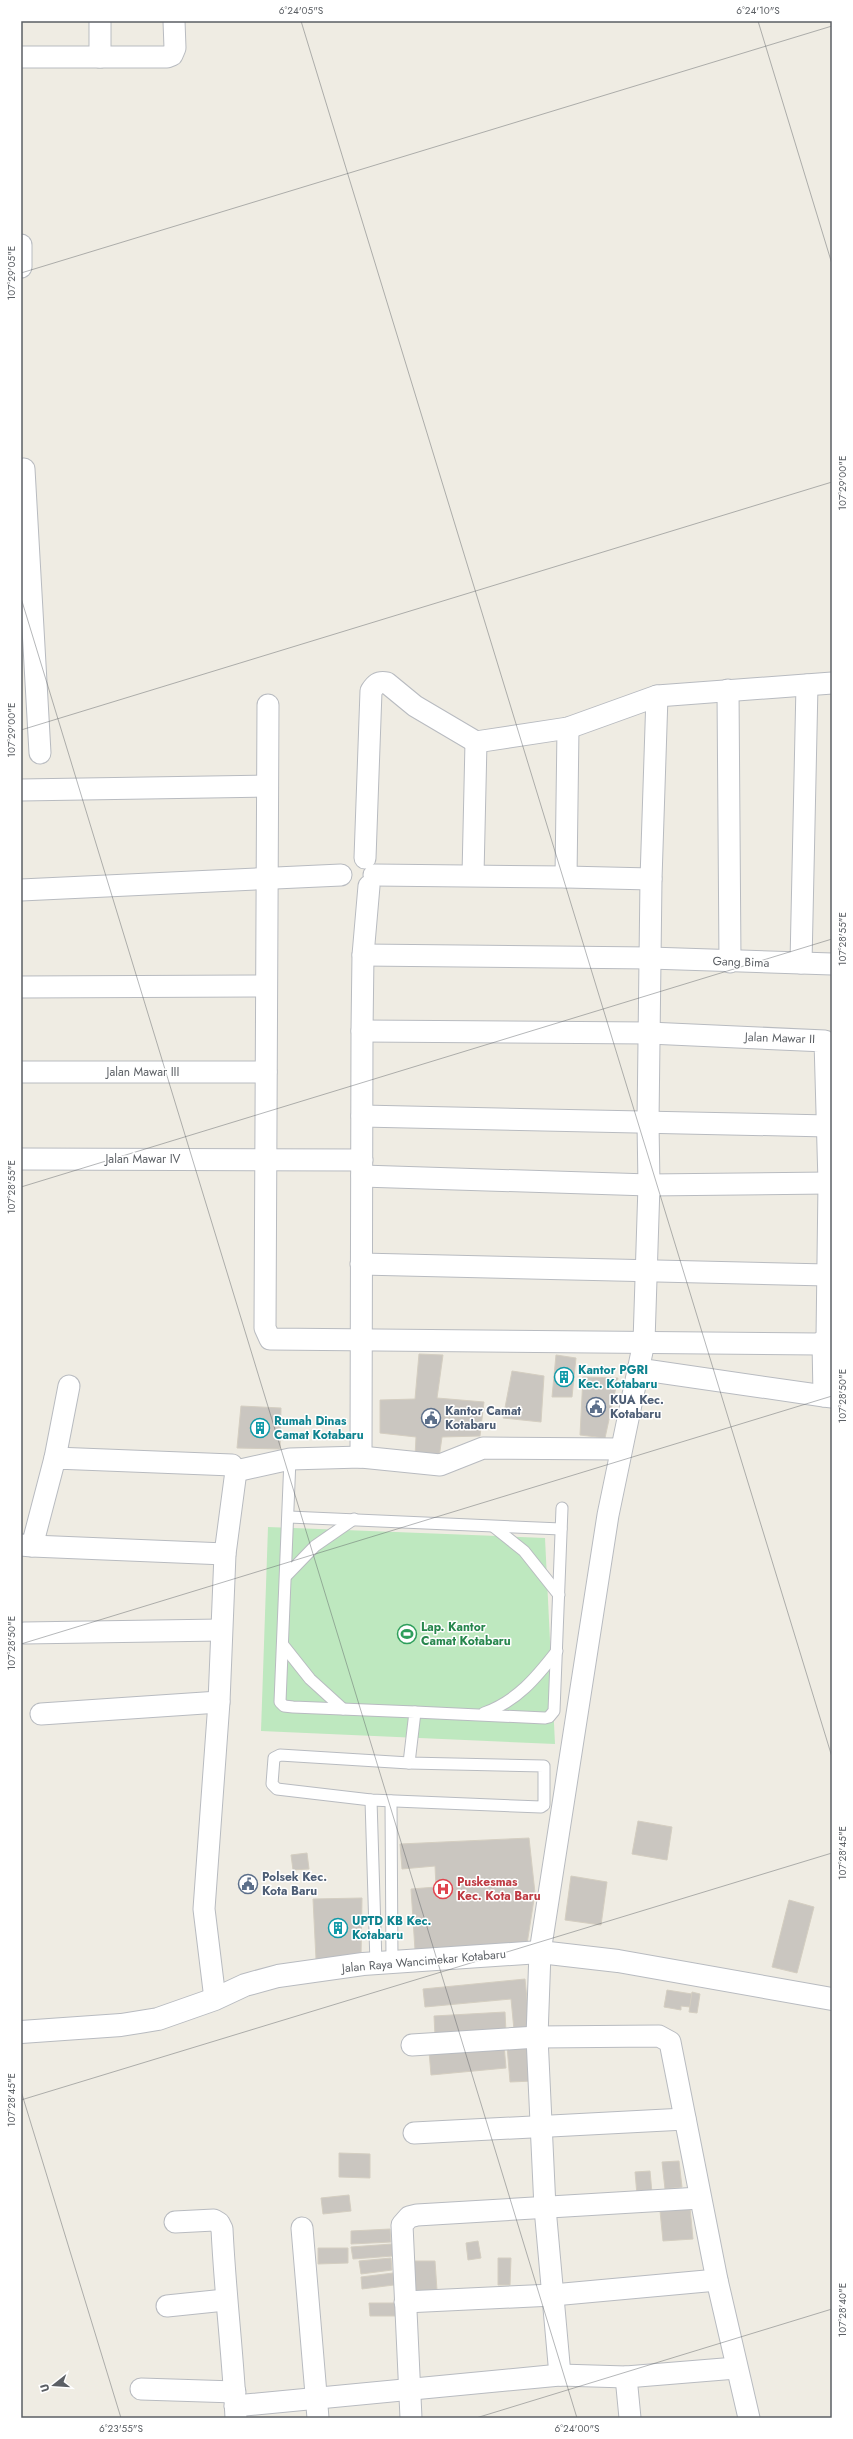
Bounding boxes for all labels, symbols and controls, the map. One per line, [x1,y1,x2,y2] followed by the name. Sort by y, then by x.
[279,3,324,18] text: 6°24'05"S
[736,3,780,18] text: 6°24'10"S
[4,246,19,300] text: 107°29'05"E
[835,456,850,510] text: 107°29'00"E
[4,703,19,757] text: 107°29'00"E
[835,912,850,966] text: 107°28'55"E
[712,952,770,972] street label: Gang Bima
[743,1028,815,1048] street label: Jalan Mawar II
[105,1063,180,1081] street label: Jalan Mawar III
[103,1150,181,1168] street label: Jalan Mawar IV
[4,1160,19,1214] text: 107°28'55"E
[578,1361,657,1393] place label: Kantor PGRI Kec. Kotabaru
[553,1366,575,1388] building icon: Kantor PGRI Kec. Kotabaru
[835,1369,850,1423] text: 107°28'50"E
[610,1391,664,1423] place label: KUA Kec. Kotabaru
[585,1396,607,1418] public building icon: KUA Kec. Kotabaru
[445,1402,521,1434] place label: Kantor Camat Kotabaru
[420,1407,442,1429] public building icon: Kantor Camat Kotabaru
[274,1412,364,1444] place label: Rumah Dinas Camat Kotabaru
[249,1417,271,1439] building icon: Rumah Dinas Camat Kotabaru
[4,1616,19,1670] text: 107°28'50"E
[421,1618,511,1650] place label: Lap. Kantor Camat Kotabaru
[396,1623,418,1645] sports icon: Lap. Kantor Camat Kotabaru
[835,1826,850,1880] text: 107°28'45"E
[262,1868,327,1900] place label: Polsek Kec. Kota Baru
[237,1873,259,1895] public building icon: Polsek Kec. Kota Baru
[457,1873,541,1905] place label: Puskesmas Kec. Kota Baru
[432,1878,454,1900] hospital icon: Puskesmas Kec. Kota Baru
[352,1912,431,1944] place label: UPTD KB Kec. Kotabaru
[327,1917,349,1939] building icon: UPTD KB Kec. Kotabaru
[339,1945,507,1977] street label: Jalan Raya Wancimekar Kotabaru
[4,2073,19,2127] text: 107°28'45"E
[835,2283,850,2337] text: 107°28'40"E
[34,2365,74,2405] north arrow
[36,2382,53,2394] text: U
[99,2421,143,2436] text: 6°23'55"S
[554,2421,600,2436] text: 6°24'00"S

